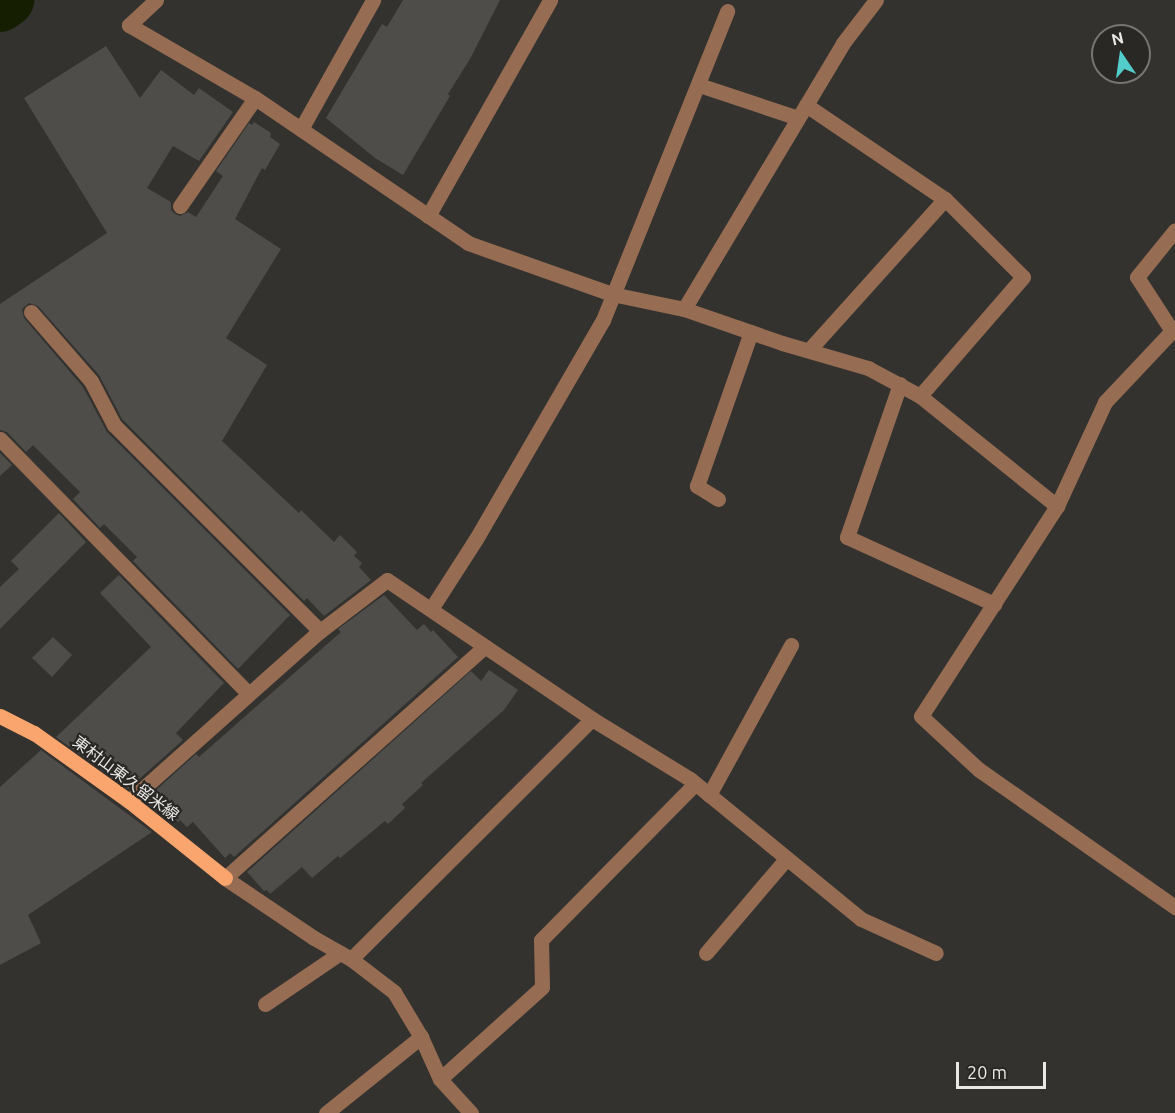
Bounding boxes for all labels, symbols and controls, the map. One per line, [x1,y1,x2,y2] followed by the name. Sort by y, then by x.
[1091,24,1151,84] north arrow
[1110,28,1125,49] text: N
[69,732,183,824] street label: 東村山東久留米線
[959,1050,1049,1088] scale bar
[967,1062,1007,1082] text: 20 m

